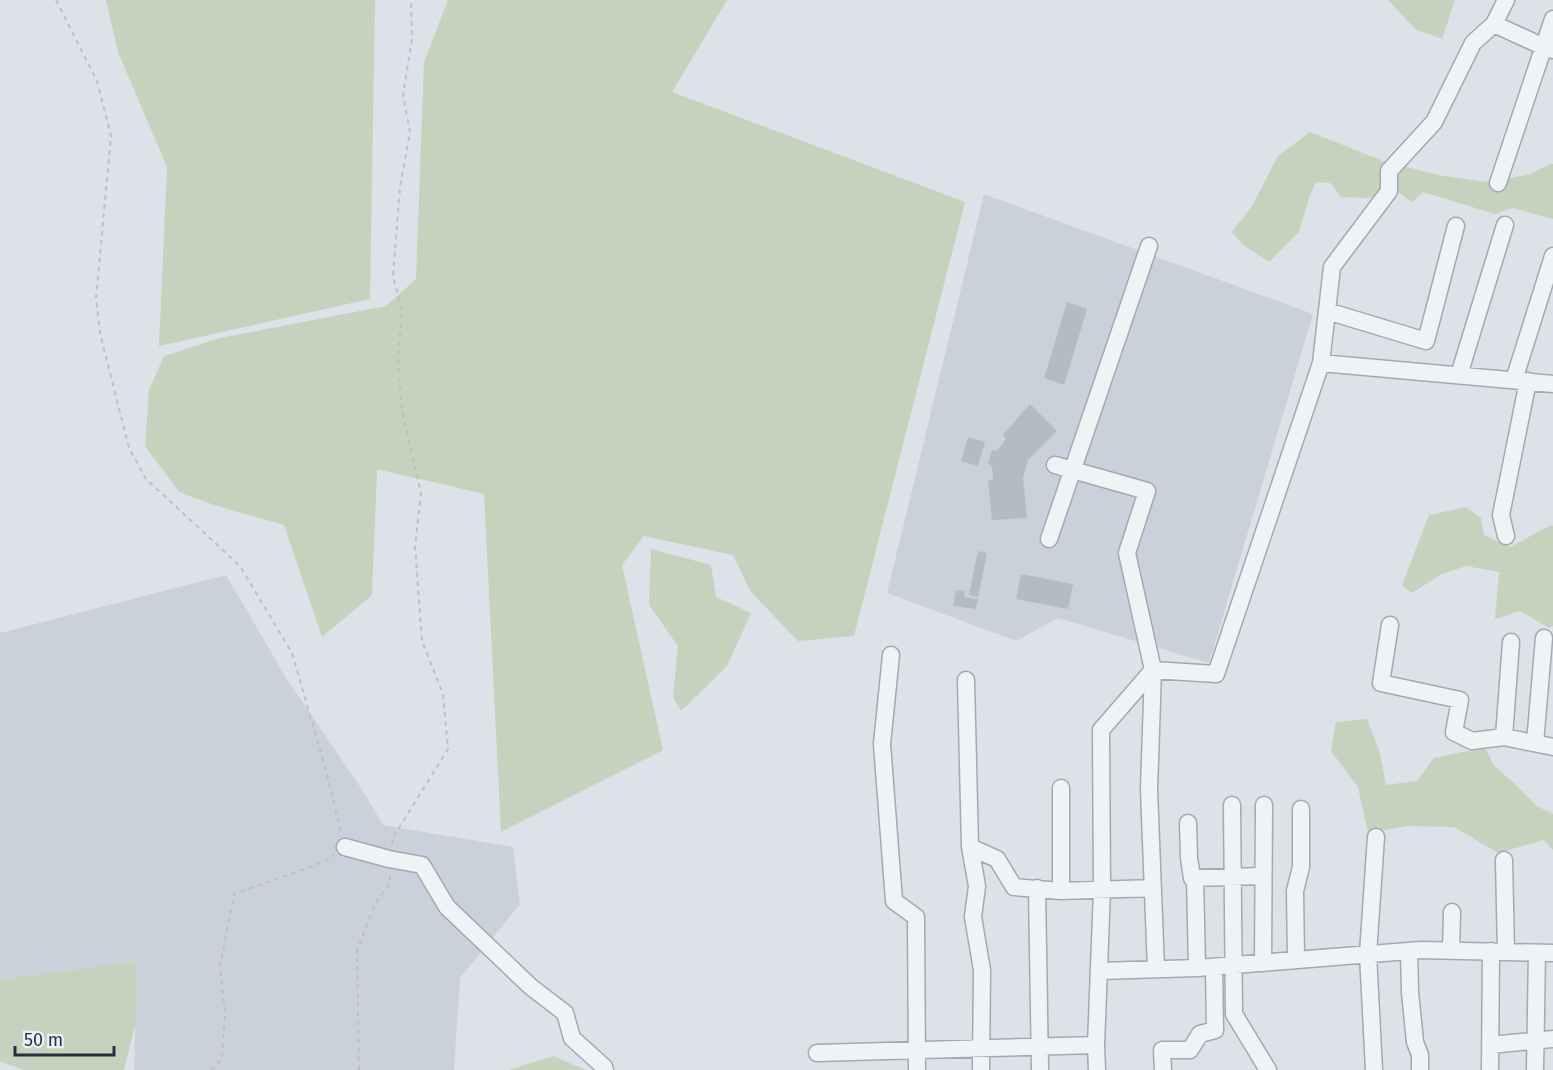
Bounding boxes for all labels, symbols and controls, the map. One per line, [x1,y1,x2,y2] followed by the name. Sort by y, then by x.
[15,1019,114,1057] scale bar
[24,1029,63,1051] text: 50 m

